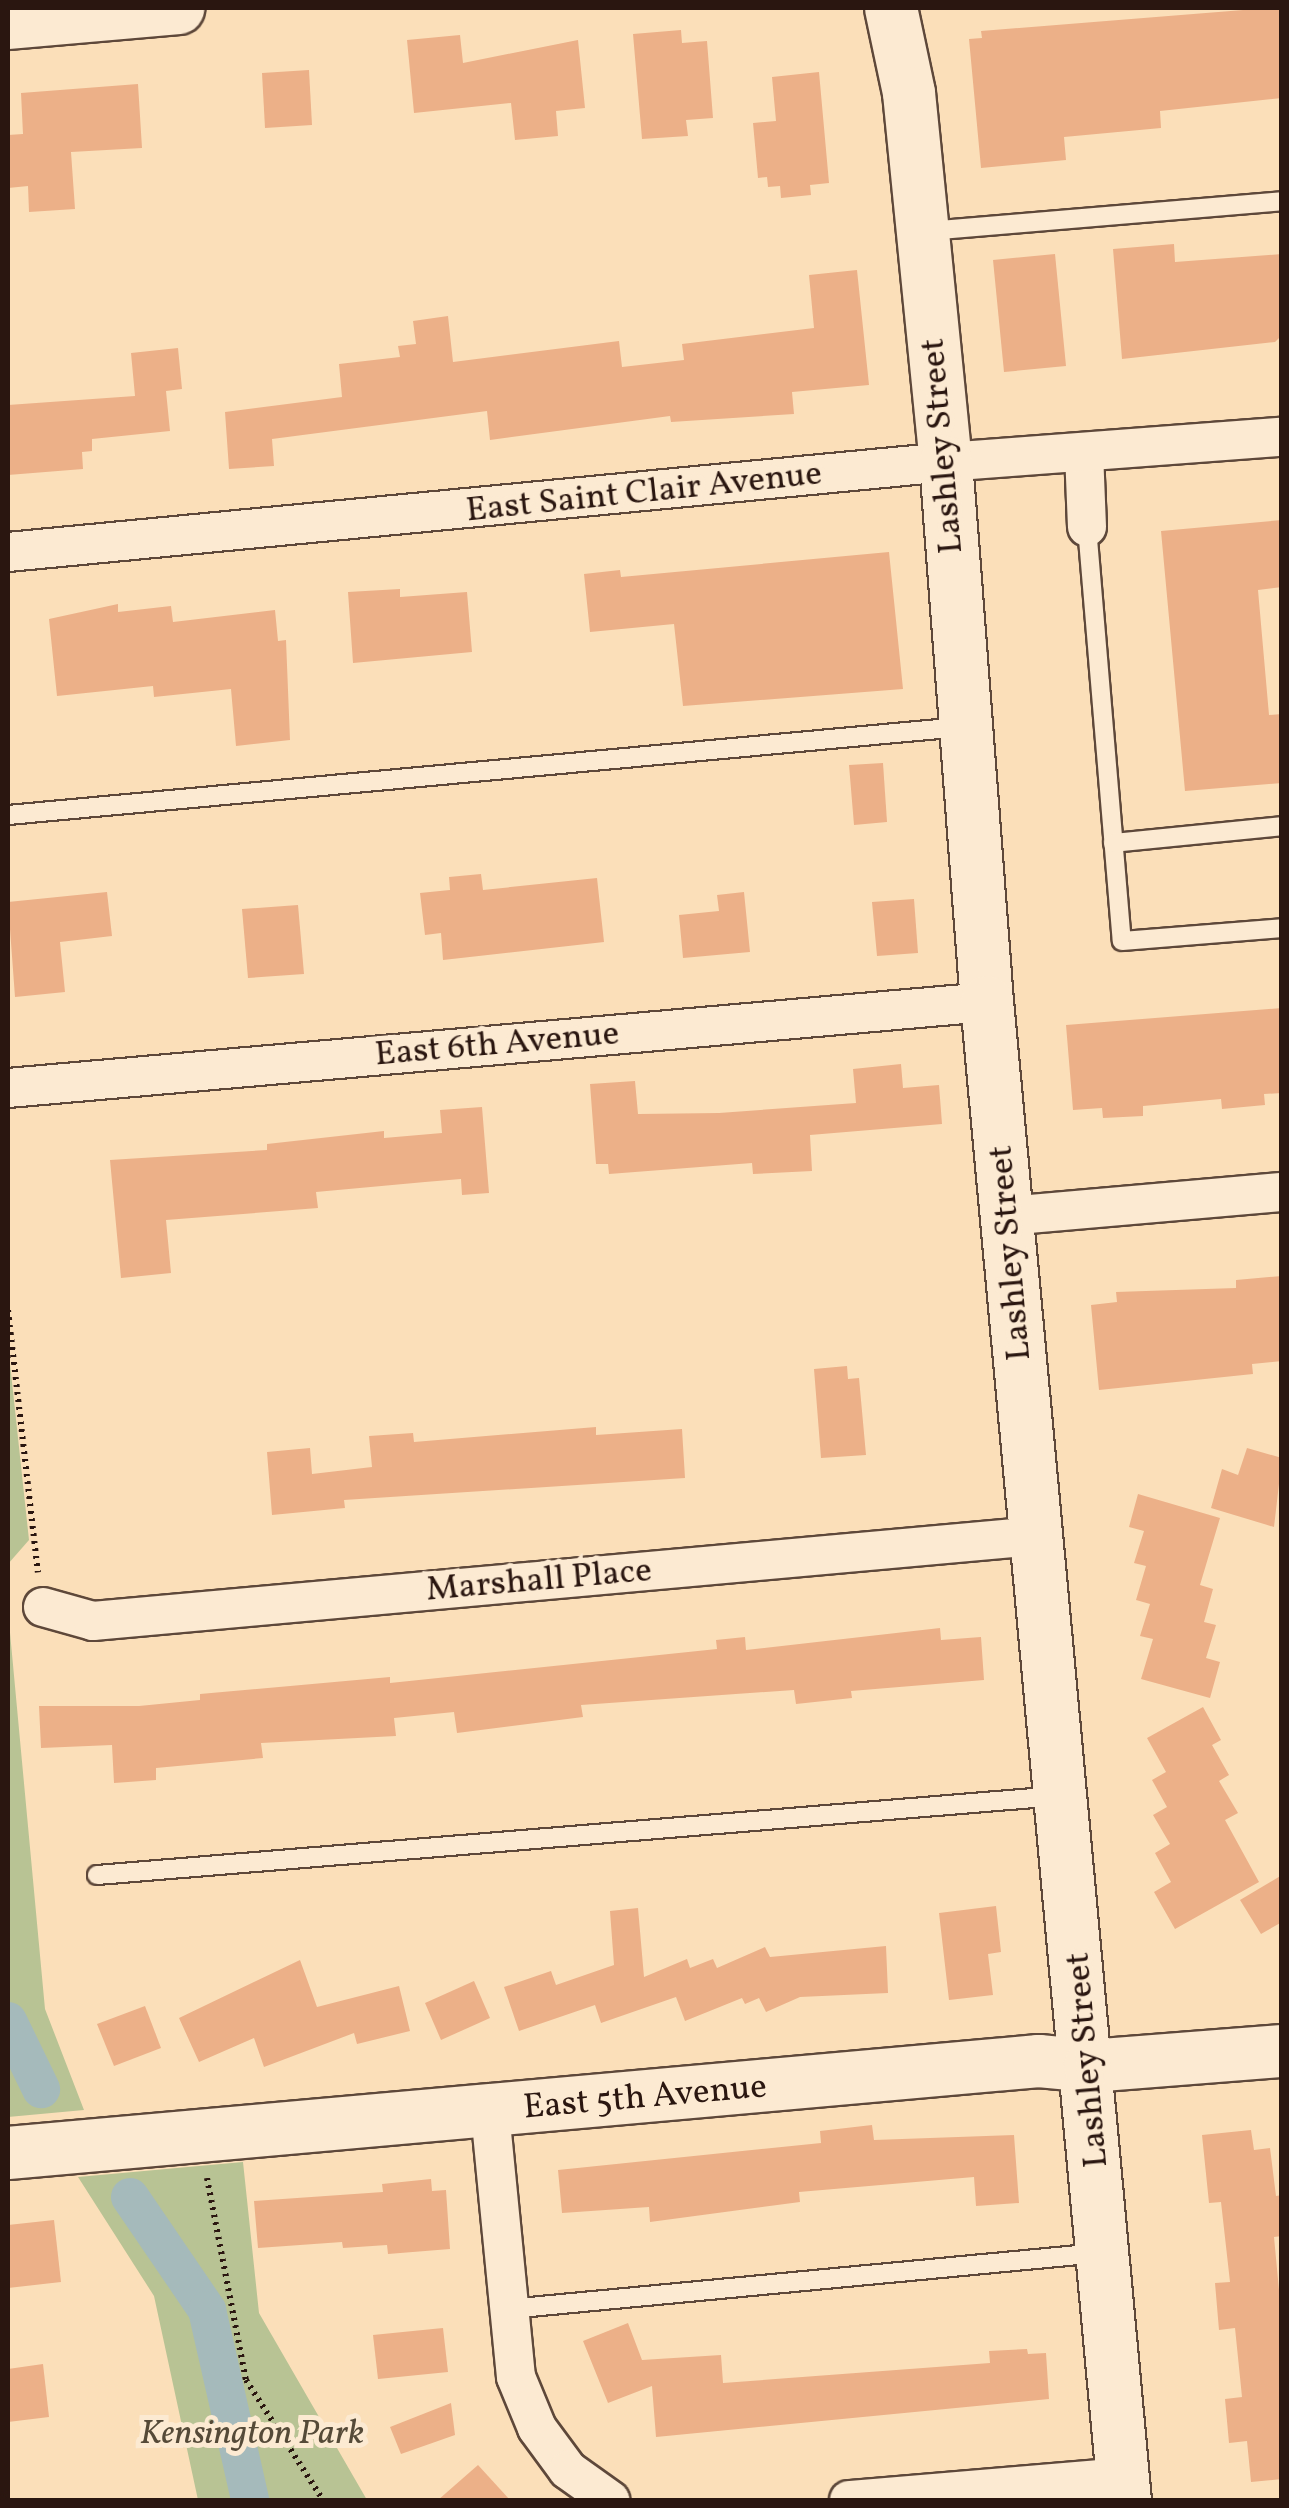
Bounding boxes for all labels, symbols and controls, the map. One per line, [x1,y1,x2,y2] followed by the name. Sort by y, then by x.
[913,336,973,556] street label: Lashley Street
[464,453,824,533] street label: East Saint Clair Avenue
[373,1013,621,1077] street label: East 6th Avenue
[981,1143,1041,1363] street label: Lashley Street
[424,1550,654,1612] street label: Marshall Place
[1058,1950,1118,2170] street label: Lashley Street
[522,2066,768,2130] street label: East 5th Avenue
[140,2413,364,2455] park label: Kensington Park

